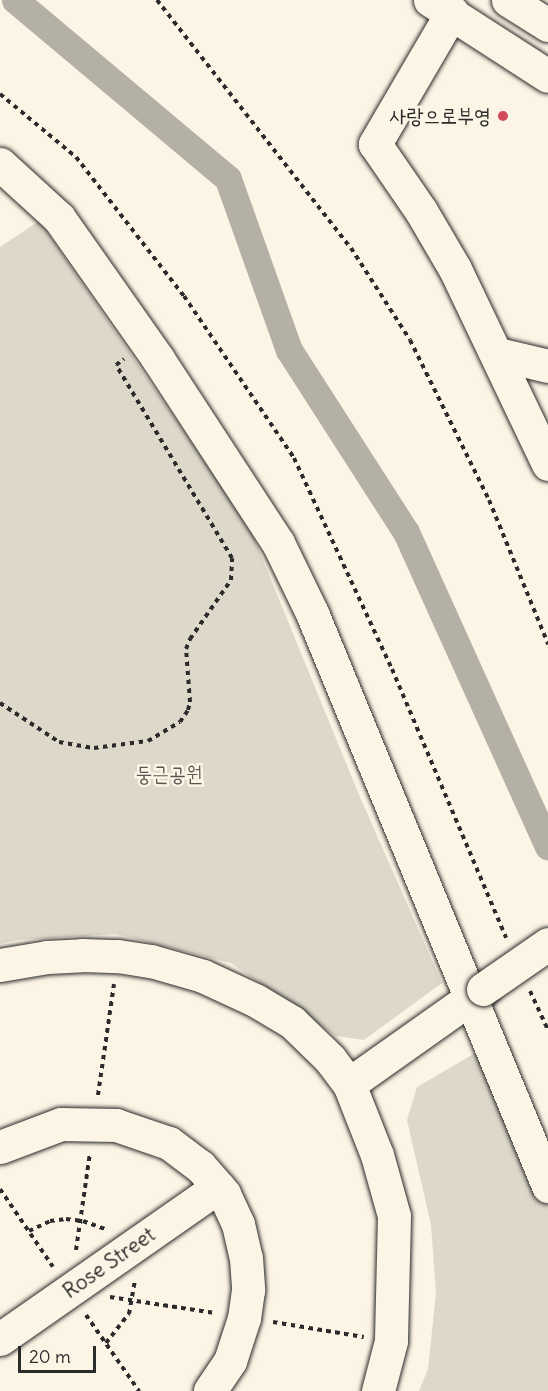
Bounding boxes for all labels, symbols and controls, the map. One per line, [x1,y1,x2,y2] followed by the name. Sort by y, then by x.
[390,103,491,129] place label: 사랑으로부영
[496,109,510,123] marker: 사랑으로부영
[135,761,203,787] park label: 둥근공원
[58,1222,160,1304] street label: Rose Street
[21,1334,99,1372] scale bar
[29,1345,71,1368] text: 20 m

